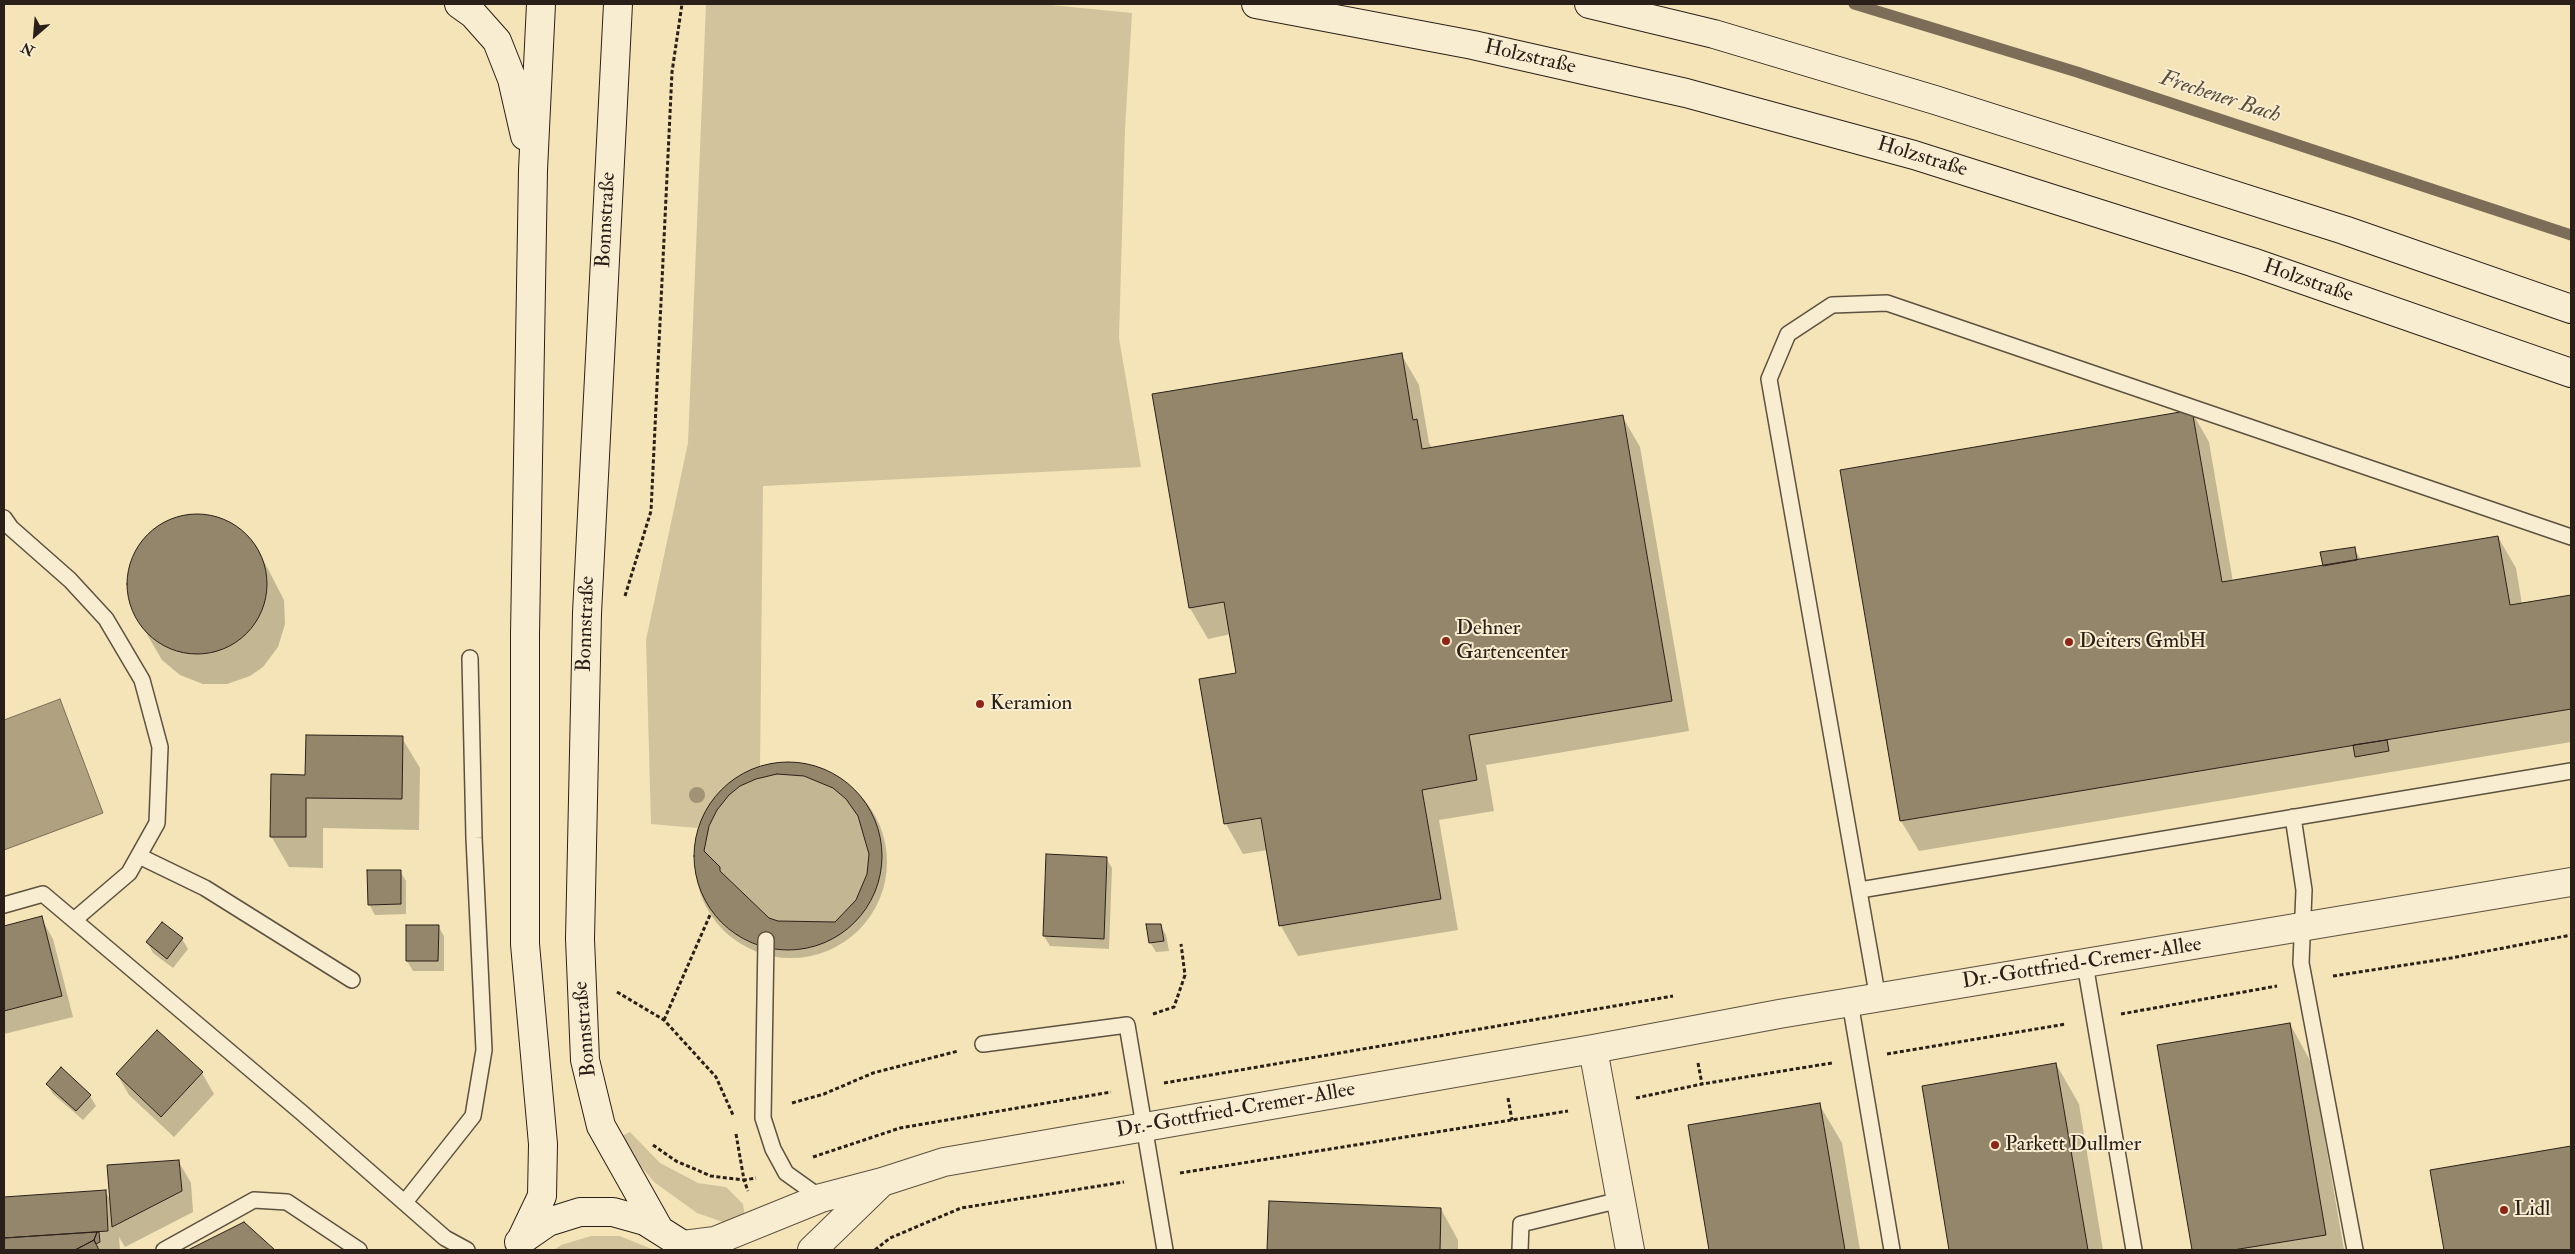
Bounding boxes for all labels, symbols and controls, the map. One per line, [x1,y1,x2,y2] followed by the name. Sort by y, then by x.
[10,10,60,60] north arrow
[1482,35,1578,81] street label: Holzstraße
[19,38,37,59] text: N
[2156,66,2284,130] water label: Frechener Bach
[1874,132,1970,184] street label: Holzstraße
[592,171,622,269] street label: Bonnstraße
[2260,255,2356,309] street label: Holzstraße
[573,576,601,672] street label: Bonnstraße
[1456,616,1568,666] place label: Dehner Gartencenter
[2079,629,2206,655] place label: Deiters GmbH
[1440,635,1452,647] marker: Dehner Gartencenter
[2063,636,2075,648] marker: Deiters GmbH
[990,691,1072,717] place label: Keramion
[974,698,986,710] marker: Keramion
[1960,933,2204,995] street label: Dr.-Gottfried-Cremer-Allee
[569,980,603,1078] street label: Bonnstraße
[1115,1078,1357,1144] street label: Dr.-Gottfried-Cremer-Allee
[2005,1132,2141,1158] place label: Parkett Dullmer
[1989,1139,2001,1151] marker: Parkett Dullmer
[2514,1197,2550,1223] place label: Lidl
[2498,1204,2510,1216] marker: Lidl

